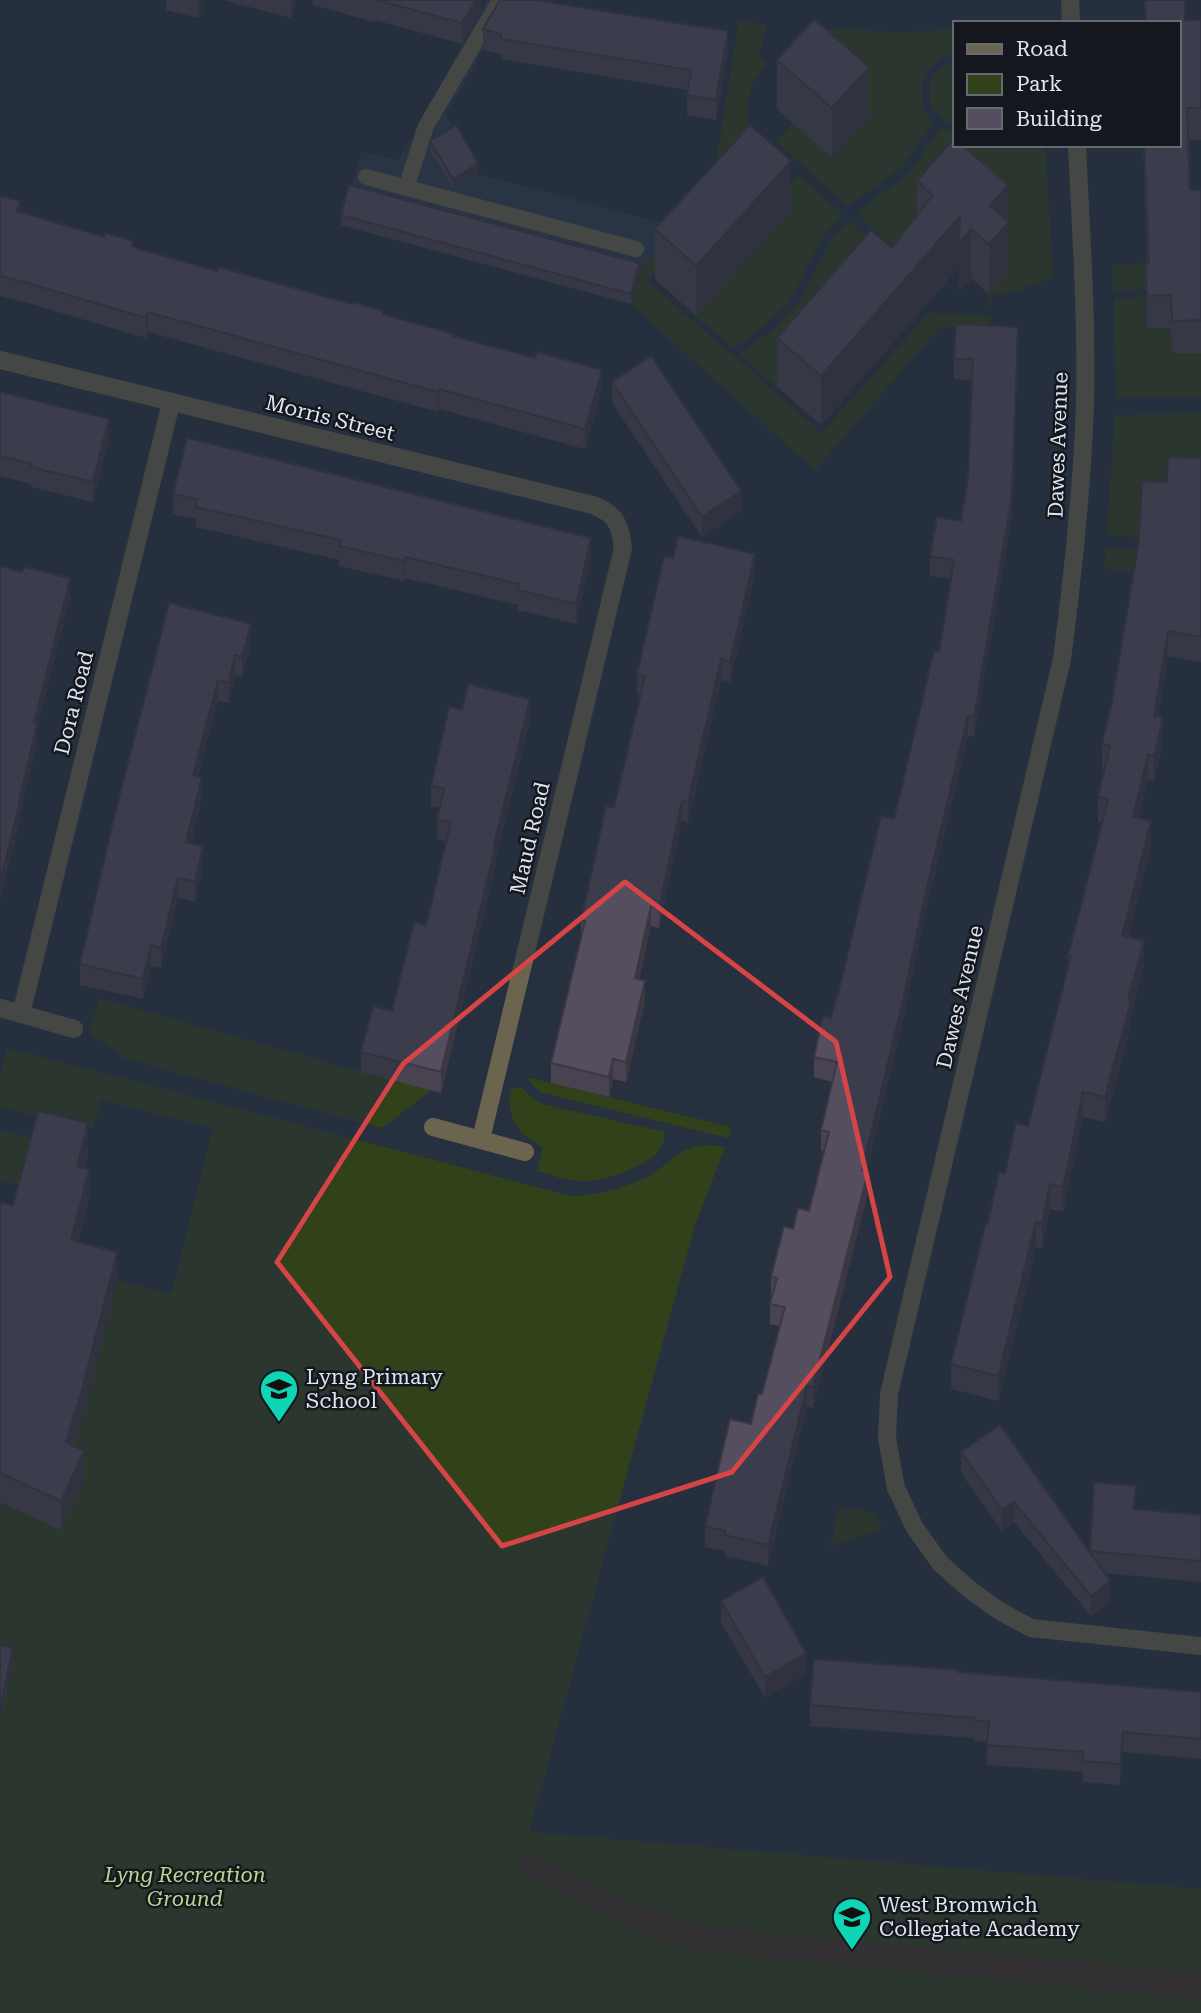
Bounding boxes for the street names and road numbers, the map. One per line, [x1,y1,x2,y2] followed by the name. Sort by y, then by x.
[1043,372,1073,518] street label: Dawes Avenue
[263,390,397,446] street label: Morris Street
[50,648,99,757] street label: Dora Road
[505,779,555,897] street label: Maud Road
[932,923,988,1071] street label: Dawes Avenue

